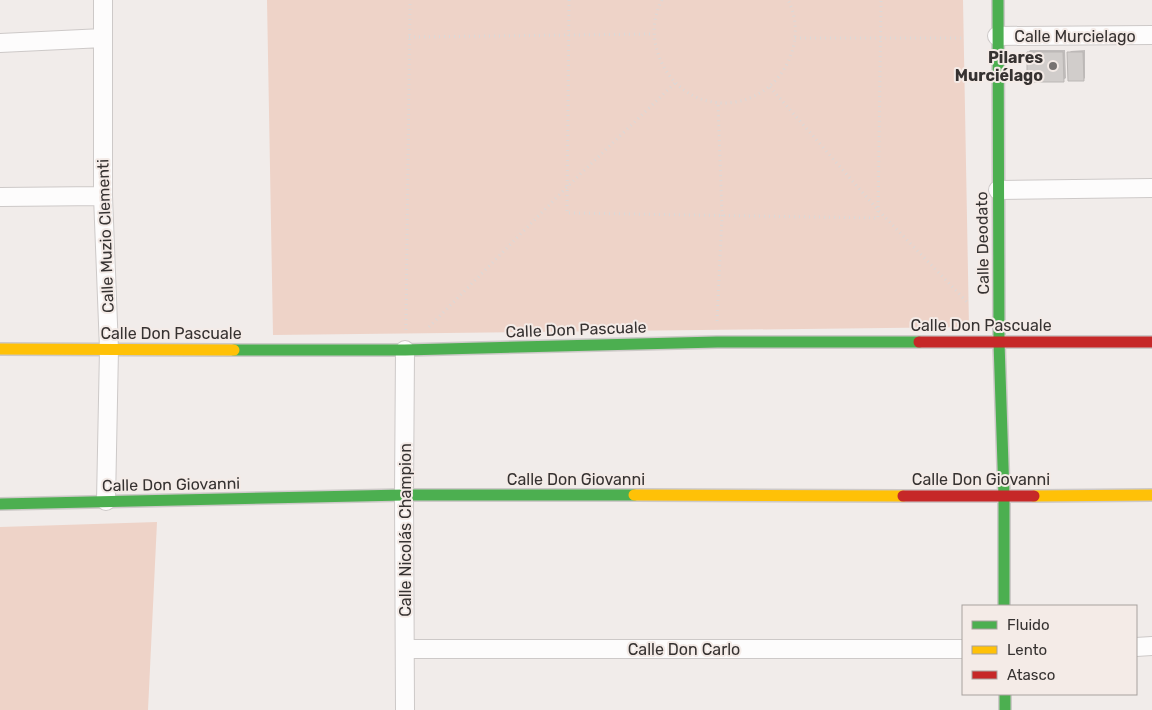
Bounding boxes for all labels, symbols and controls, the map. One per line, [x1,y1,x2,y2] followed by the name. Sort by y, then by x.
[1014,27,1136,46] street label: Calle Murcielago
[955,48,1043,85] place label: Pilares Murciélago
[1047,60,1059,72] marker: Pilares Murciélago
[93,159,118,313] street label: Calle Muzio Clementi
[972,191,993,295] street label: Calle Deodato
[910,316,1052,335] street label: Calle Don Pascuale
[505,318,647,341] street label: Calle Don Pascuale
[100,324,242,343] street label: Calle Don Pascuale
[396,443,415,617] street label: Calle Nicolás Champion
[507,470,645,489] street label: Calle Don Giovanni
[912,470,1050,489] street label: Calle Don Giovanni
[102,474,240,495] street label: Calle Don Giovanni
[962,605,1137,695] legend
[1007,616,1050,634] text: Fluido
[628,640,740,659] street label: Calle Don Carlo
[1007,641,1047,659] text: Lento
[1007,666,1055,684] text: Atasco

